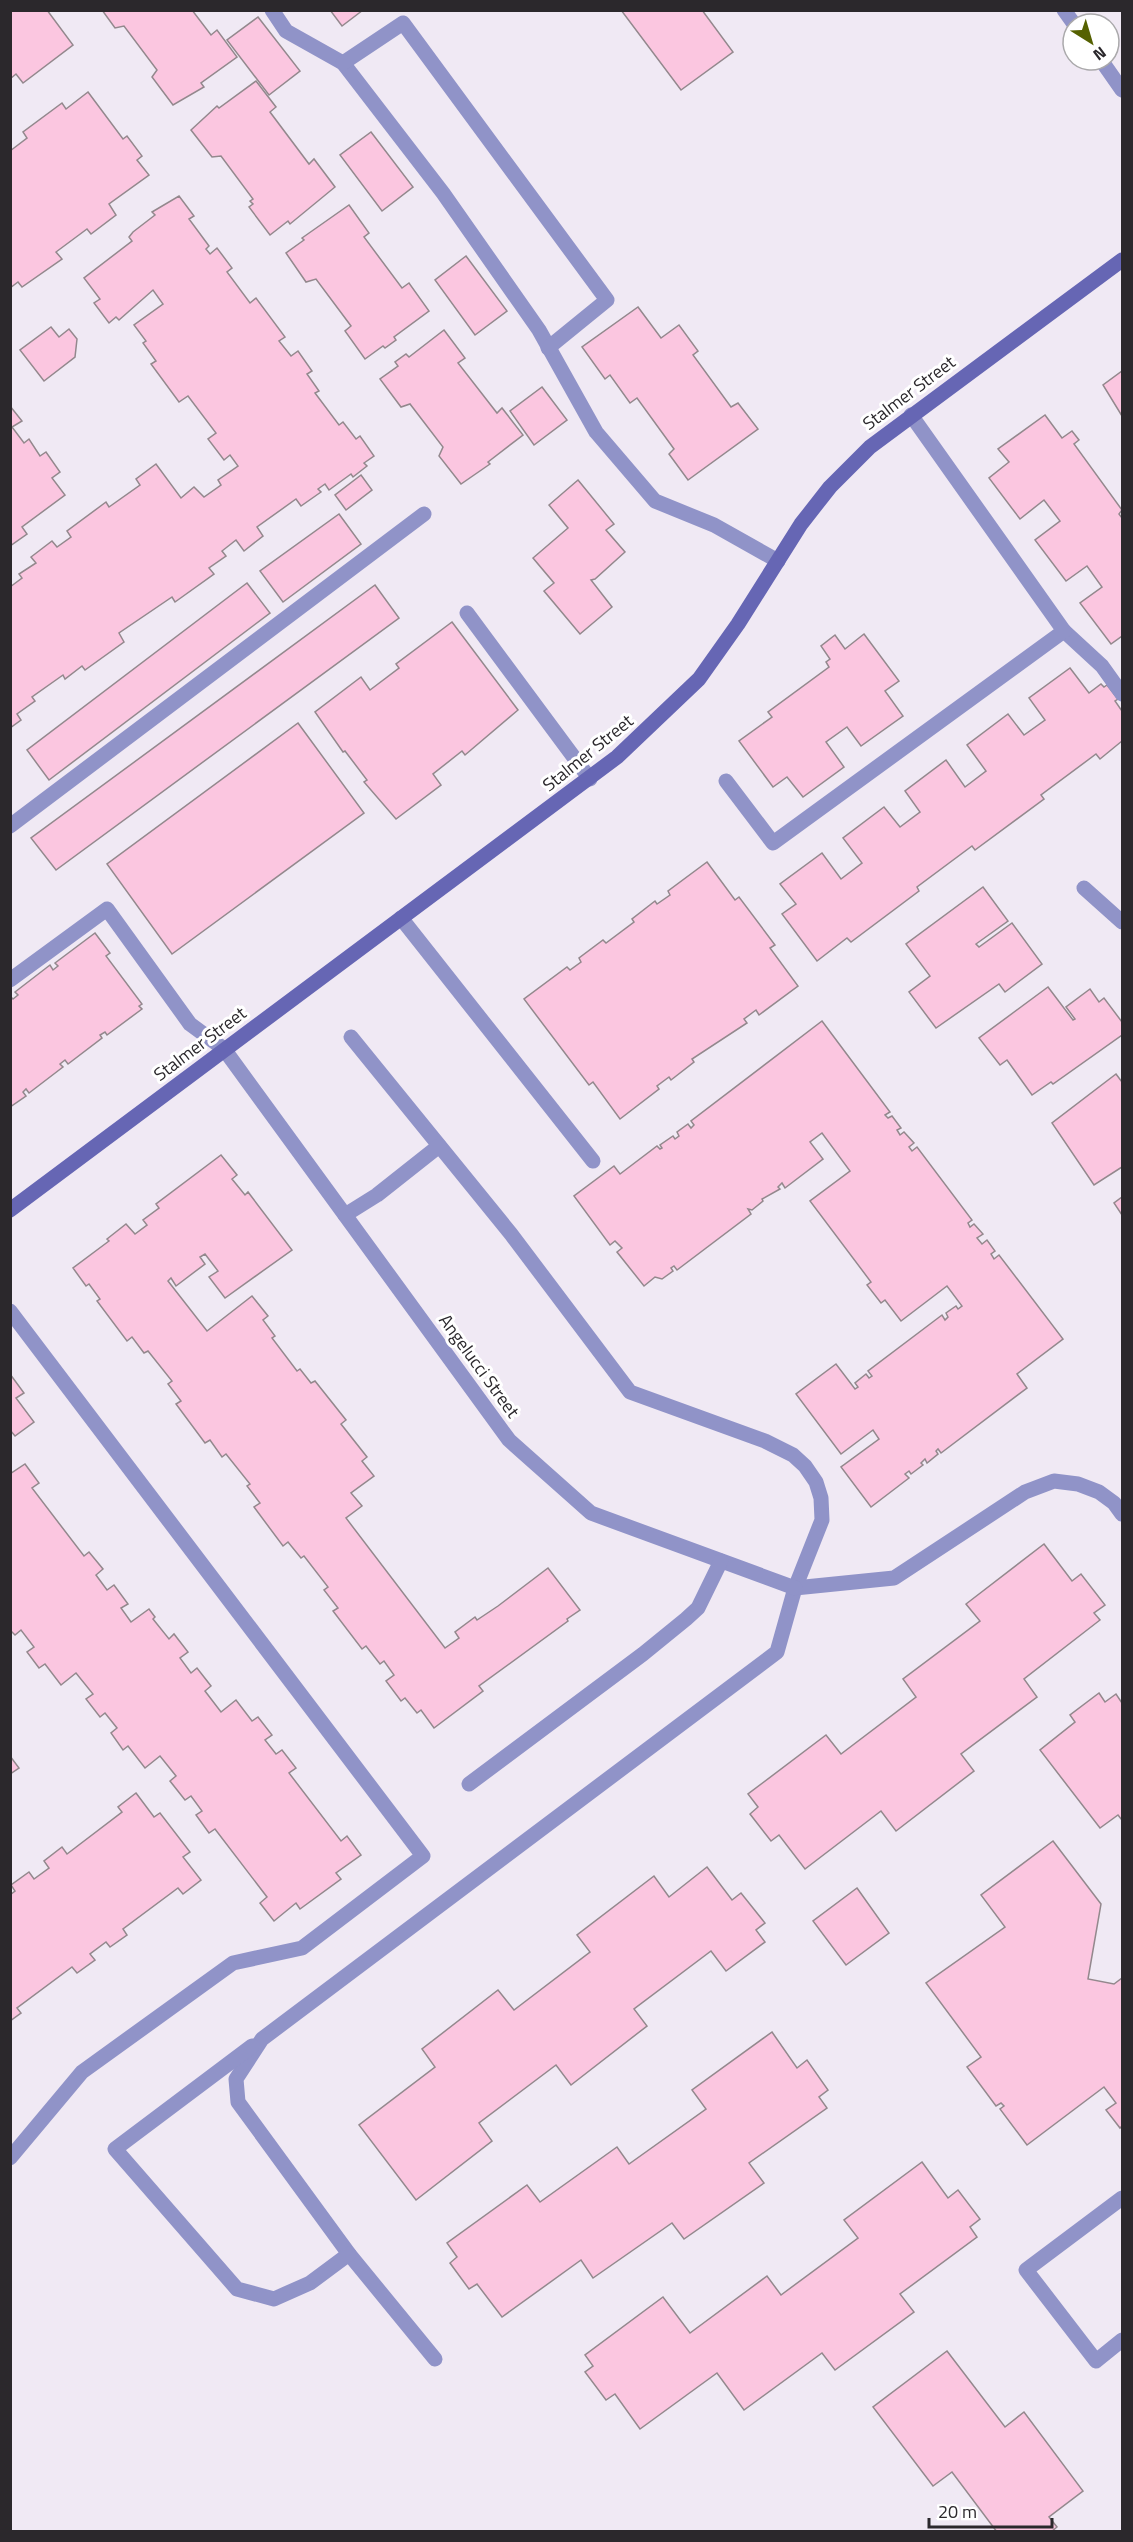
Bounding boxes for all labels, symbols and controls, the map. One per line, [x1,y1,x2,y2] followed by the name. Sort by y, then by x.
[1061,12,1121,72] north arrow
[1088,41,1112,67] text: N
[857,348,961,436] street label: Stalmer Street
[537,707,639,798] street label: Stalmer Street
[148,999,252,1087] street label: Stalmer Street
[433,1308,527,1424] street label: Angelucci Street
[929,2491,1052,2529] scale bar
[938,2498,977,2525] text: 20 m

